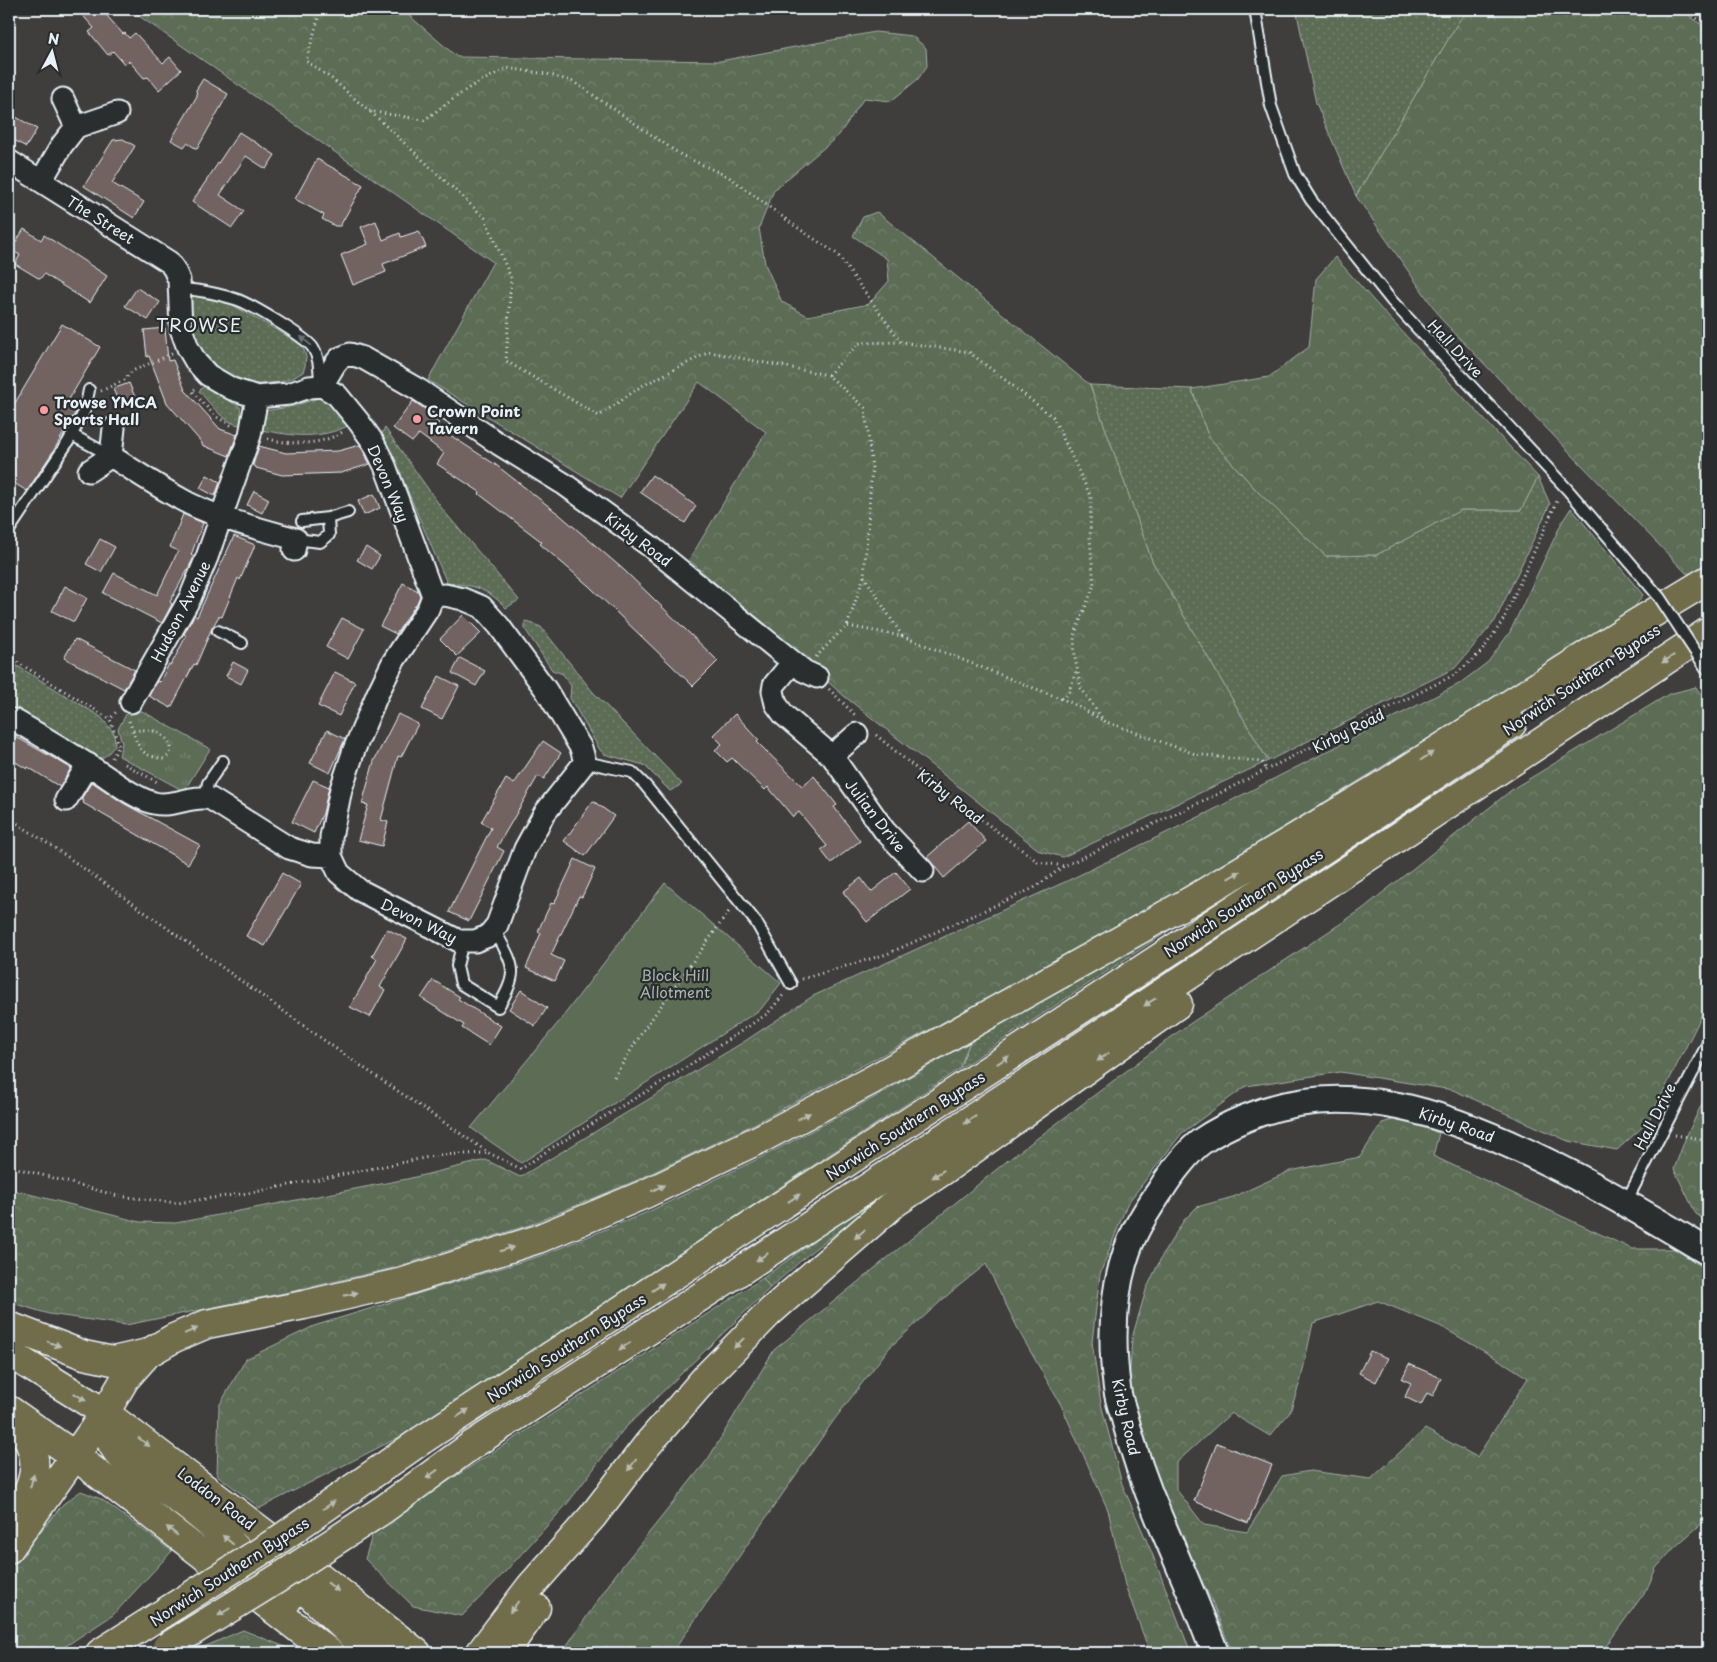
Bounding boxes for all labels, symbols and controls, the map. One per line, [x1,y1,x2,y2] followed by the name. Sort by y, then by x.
[28,28,78,78] north arrow
[47,28,60,50] text: N
[62,189,140,249] street label: The Street
[156,311,242,338] district label: TROWSE
[1423,314,1489,382] street label: Hall Drive
[299,336,312,347] one-way arrow
[54,390,157,430] place label: Trowse YMCA Sports Hall
[427,399,520,439] place label: Crown Point Tavern
[38,404,50,416] marker: Trowse YMCA Sports Hall
[411,413,423,425] marker: Crown Point Tavern
[362,440,416,526] street label: Devon Way
[601,506,677,572] street label: Kirby Road
[145,556,215,666] street label: Hudson Avenue
[1498,618,1664,740] street label: Norwich Southern Bypass
[1661,654,1674,664] one-way arrow
[1308,702,1388,758] street label: Kirby Road
[1421,752,1434,761] one-way arrow
[913,763,989,829] street label: Kirby Road
[840,773,912,857] street label: Julian Drive
[1159,842,1327,962] street label: Norwich Southern Bypass
[1227,870,1240,879] one-way arrow
[377,891,461,949] street label: Devon Way
[640,963,710,1003] park label: Block Hill Allotment
[1143,997,1157,1006] one-way arrow
[1097,1052,1110,1062] one-way arrow
[996,1056,1010,1065] one-way arrow
[821,1065,989,1185] street label: Norwich Southern Bypass
[1627,1078,1681,1154] street label: Hall Drive
[1416,1100,1498,1148] street label: Kirby Road
[796,1112,811,1120] one-way arrow
[964,1115,977,1125] one-way arrow
[931,1169,945,1179] one-way arrow
[651,1184,665,1192] one-way arrow
[787,1193,801,1202] one-way arrow
[854,1228,866,1240] one-way arrow
[500,1244,515,1252] one-way arrow
[755,1253,768,1262] one-way arrow
[651,1282,665,1291] one-way arrow
[482,1287,650,1407] street label: Norwich Southern Bypass
[344,1290,359,1298] one-way arrow
[184,1326,198,1334] one-way arrow
[733,1337,745,1349] one-way arrow
[47,1340,62,1348] one-way arrow
[619,1341,632,1351] one-way arrow
[1107,1376,1147,1458] street label: Kirby Road
[73,1392,87,1402] one-way arrow
[456,1409,470,1418] one-way arrow
[137,1437,150,1448] one-way arrow
[627,1458,637,1472] one-way arrow
[173,1461,261,1535] street label: Loddon Road
[425,1469,439,1479] one-way arrow
[29,1473,37,1488] one-way arrow
[322,1500,336,1510] one-way arrow
[145,1511,313,1631] street label: Norwich Southern Bypass
[166,1525,179,1536] one-way arrow
[222,1534,235,1545] one-way arrow
[326,1582,340,1592] one-way arrow
[509,1600,520,1613] one-way arrow
[217,1607,230,1617] one-way arrow

